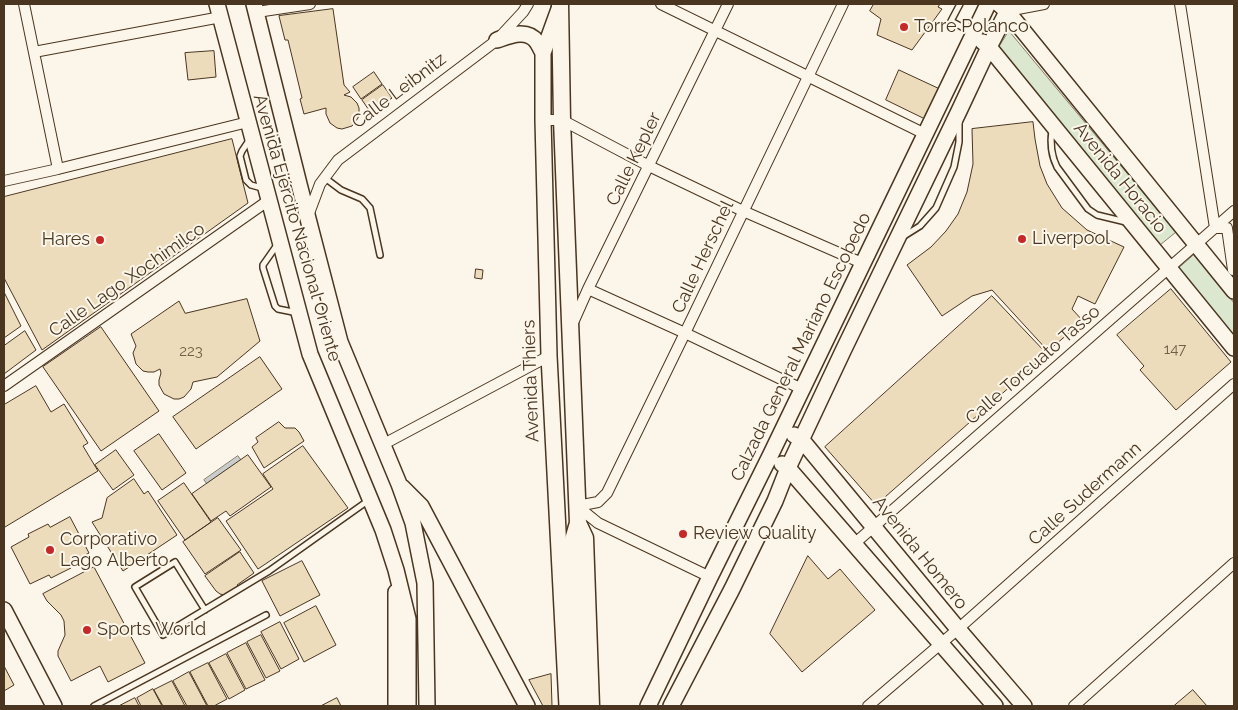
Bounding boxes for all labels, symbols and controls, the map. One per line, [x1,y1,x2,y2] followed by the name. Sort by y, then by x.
[914,16,1029,38] place label: Torre Polanco
[898,21,910,33] marker: Torre Polanco
[348,49,450,133] street label: Calle Leibnitz
[248,92,346,364] street label: Avenida Ejército Nacional Oriente
[602,109,666,209] street label: Calle Kepler
[1069,118,1171,238] street label: Avenida Horacio
[668,197,738,317] street label: Calle Herschel
[726,209,876,485] street label: Calzada General Mariano Escobedo
[45,218,209,342] street label: Calle Lago Xochimilco
[1032,228,1110,250] place label: Liverpool
[42,229,90,251] place label: Hares
[1016,233,1028,245] marker: Liverpool
[94,234,106,246] marker: Hares
[961,301,1105,429] street label: Calle Torcuato Tasso
[518,319,544,443] street label: Avenida Thiers
[1164,340,1186,358] house number: 147
[179,342,203,360] house number: 223
[1024,438,1146,550] street label: Calle Sudermann
[868,492,972,614] street label: Avenida Homero
[693,523,816,545] place label: Review Quality
[677,528,689,540] marker: Review Quality
[60,529,168,572] place label: Corporativo Lago Alberto
[44,544,56,556] marker: Corporativo Lago Alberto
[97,619,206,641] place label: Sports World
[81,624,93,636] marker: Sports World

